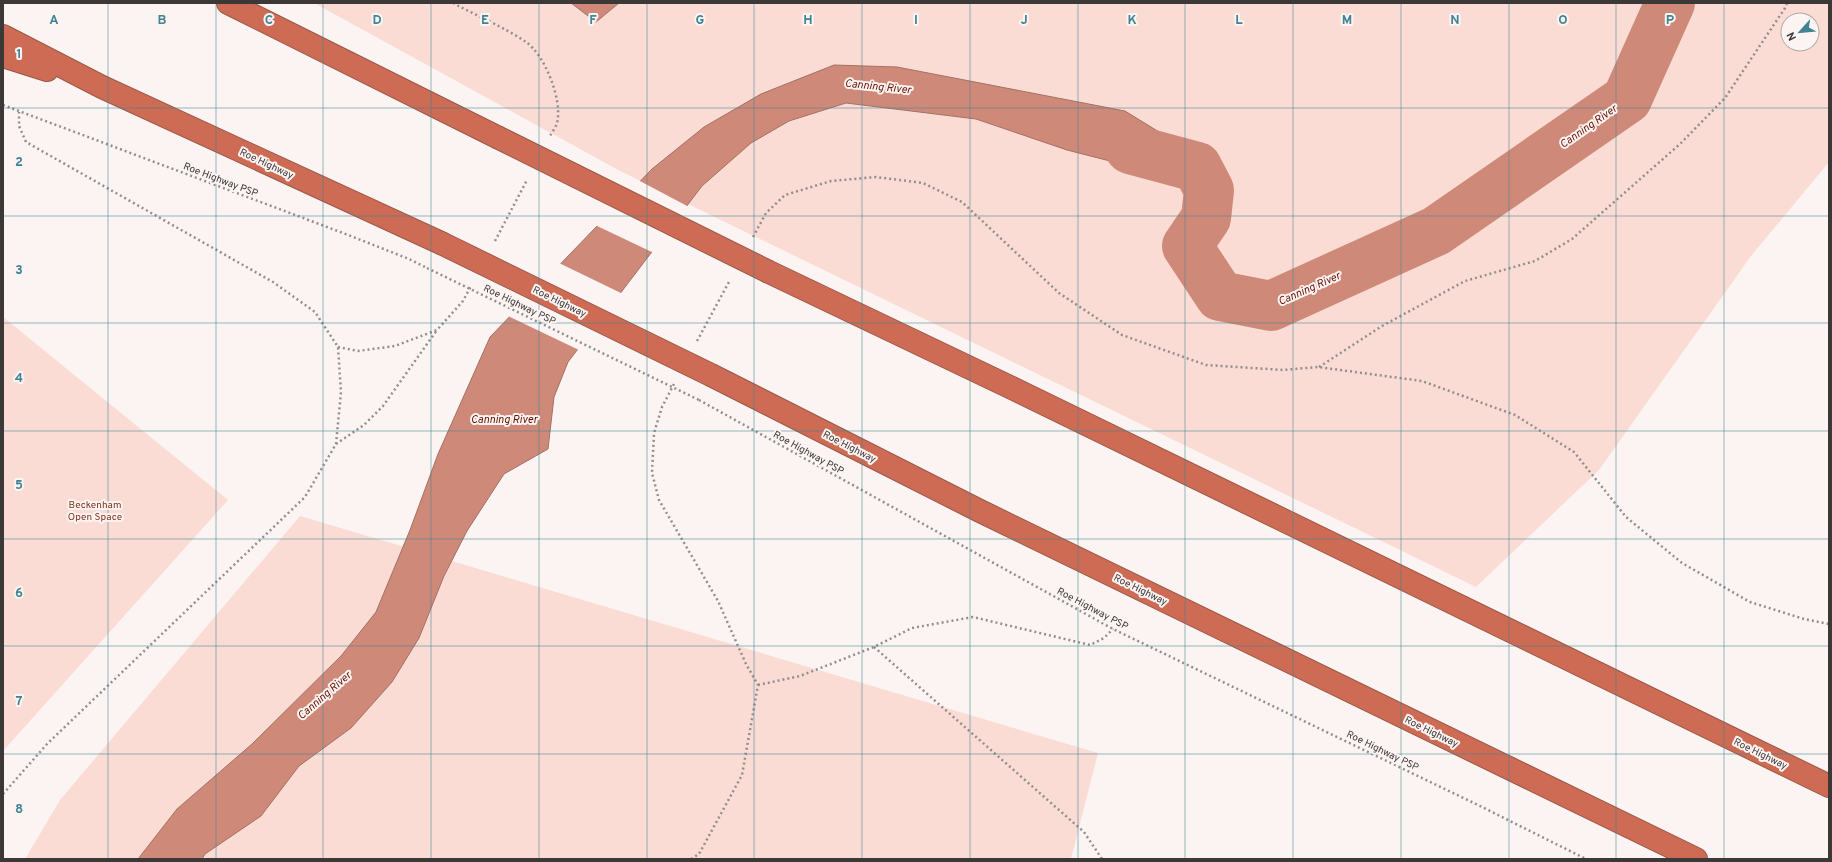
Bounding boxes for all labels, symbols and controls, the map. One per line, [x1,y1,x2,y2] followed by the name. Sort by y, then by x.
[1780,12,1820,52] north arrow
[49,13,59,29] text: A
[158,13,167,29] text: B
[265,13,273,29] text: C
[372,13,382,29] text: D
[481,13,489,29] text: E
[589,13,597,29] text: F
[696,13,705,29] text: G
[803,13,813,29] text: H
[914,13,918,29] text: I
[1020,13,1028,29] text: J
[1127,13,1137,29] text: K
[1235,13,1243,29] text: L
[1342,13,1352,29] text: M
[1450,13,1460,29] text: N
[1558,13,1568,29] text: O
[1666,13,1675,29] text: P
[1784,29,1800,43] text: N
[16,47,22,63] text: 1
[844,77,913,98] water label: Canning River
[1557,101,1621,152] water label: Canning River
[237,146,295,183] street label: Roe Highway
[15,155,23,171] text: 2
[181,160,260,201] street label: Roe Highway PSP
[15,263,23,279] text: 3
[1276,269,1343,309] water label: Canning River
[481,282,558,328] street label: Roe Highway PSP
[530,284,588,321] street label: Roe Highway
[15,371,23,387] text: 4
[471,413,538,427] water label: Canning River
[771,428,846,478] street label: Roe Highway PSP
[820,428,878,466] street label: Roe Highway
[15,478,23,494] text: 5
[68,499,122,524] park label: Beckenham Open Space
[1111,572,1169,609] street label: Roe Highway
[1054,585,1130,634] street label: Roe Highway PSP
[15,586,23,602] text: 6
[295,668,355,723] water label: Canning River
[16,694,23,710] text: 7
[1402,714,1460,751] street label: Roe Highway
[1344,728,1421,774] street label: Roe Highway PSP
[1731,736,1789,773] street label: Roe Highway
[15,802,23,818] text: 8

